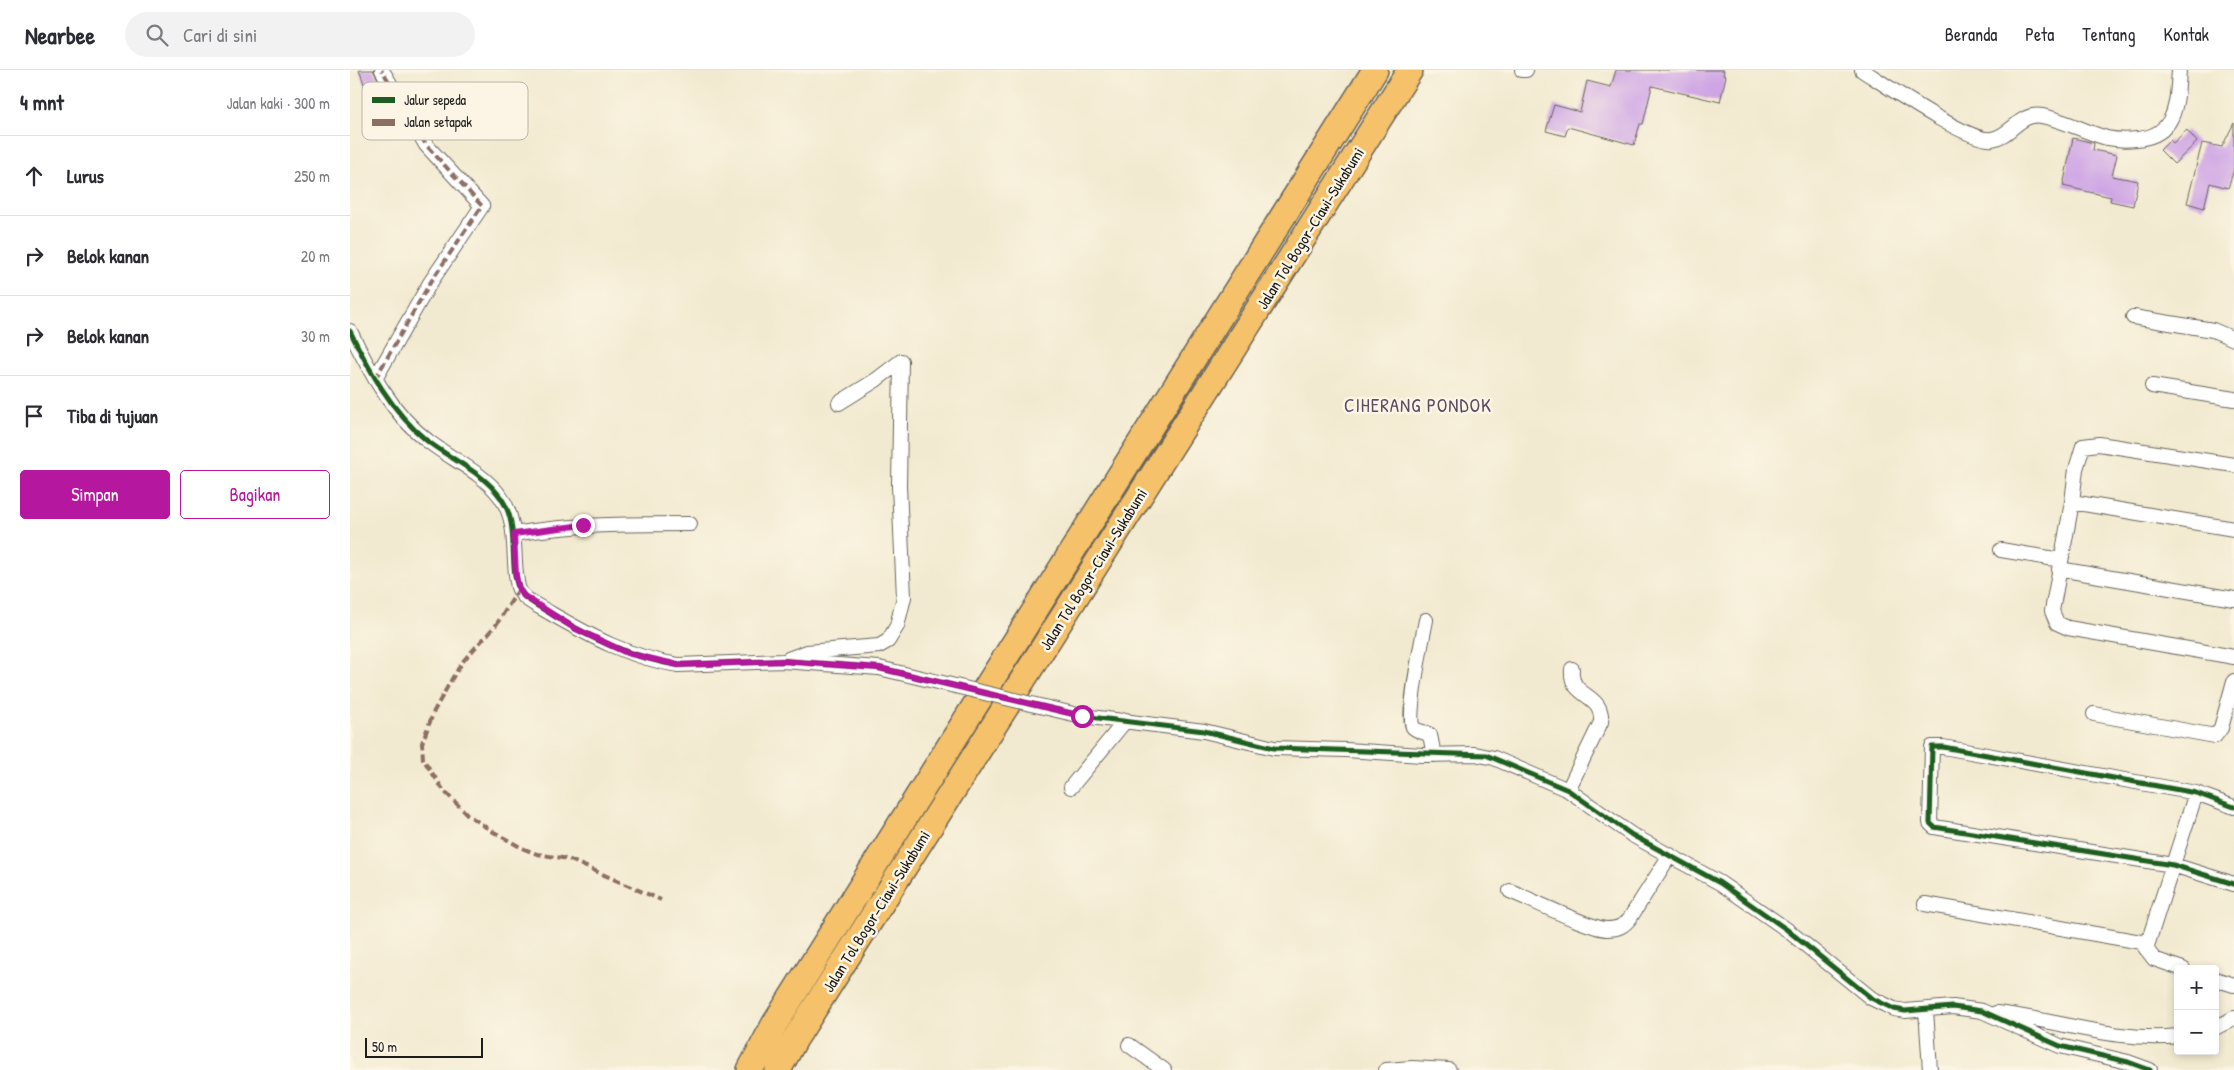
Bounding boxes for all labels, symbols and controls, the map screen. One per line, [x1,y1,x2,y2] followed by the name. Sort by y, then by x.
[125,12,475,57] search box
[25,19,95,51] text: Nearbee
[143,21,171,49] icon: search
[183,22,257,48] text: Cari di sini
[1945,22,1997,47] text: Beranda
[2025,22,2054,47] text: Peta
[2082,22,2135,47] text: Tentang
[2163,22,2209,47] text: Kontak
[362,82,528,140] legend
[20,88,64,117] text: 4 mnt
[404,90,467,110] text: Jalur sepeda
[227,92,330,114] text: Jalan kaki · 300 m
[404,112,472,132] text: Jalan setapak
[1251,143,1369,313] street label: Jalan Tol Bogor–Ciawi–Sukabumi
[20,162,48,190] icon: ahead
[67,163,104,189] text: Lurus
[294,165,330,187] text: 250 m
[20,242,48,270] icon: right
[67,243,149,269] text: Belok kanan
[301,245,330,267] text: 20 m
[20,322,48,350] icon: right
[67,323,149,349] text: Belok kanan
[301,325,330,347] text: 30 m
[1344,392,1492,418] district label: CIHERANG PONDOK
[20,402,48,430] icon: arrive
[67,403,158,429] text: Tiba di tujuan
[20,470,170,519] button: Simpan
[180,470,330,519] button: Bagikan
[1034,484,1152,654] street label: Jalan Tol Bogor–Ciawi–Sukabumi
[572,514,595,537] route end
[1071,705,1094,728] route start
[817,826,935,996] street label: Jalan Tol Bogor–Ciawi–Sukabumi
[2174,965,2219,1055] map controls
[2174,965,2219,1010] button: +
[2174,1010,2219,1055] button: −
[365,1035,482,1058] scale bar
[372,1037,397,1056] text: 50 m

